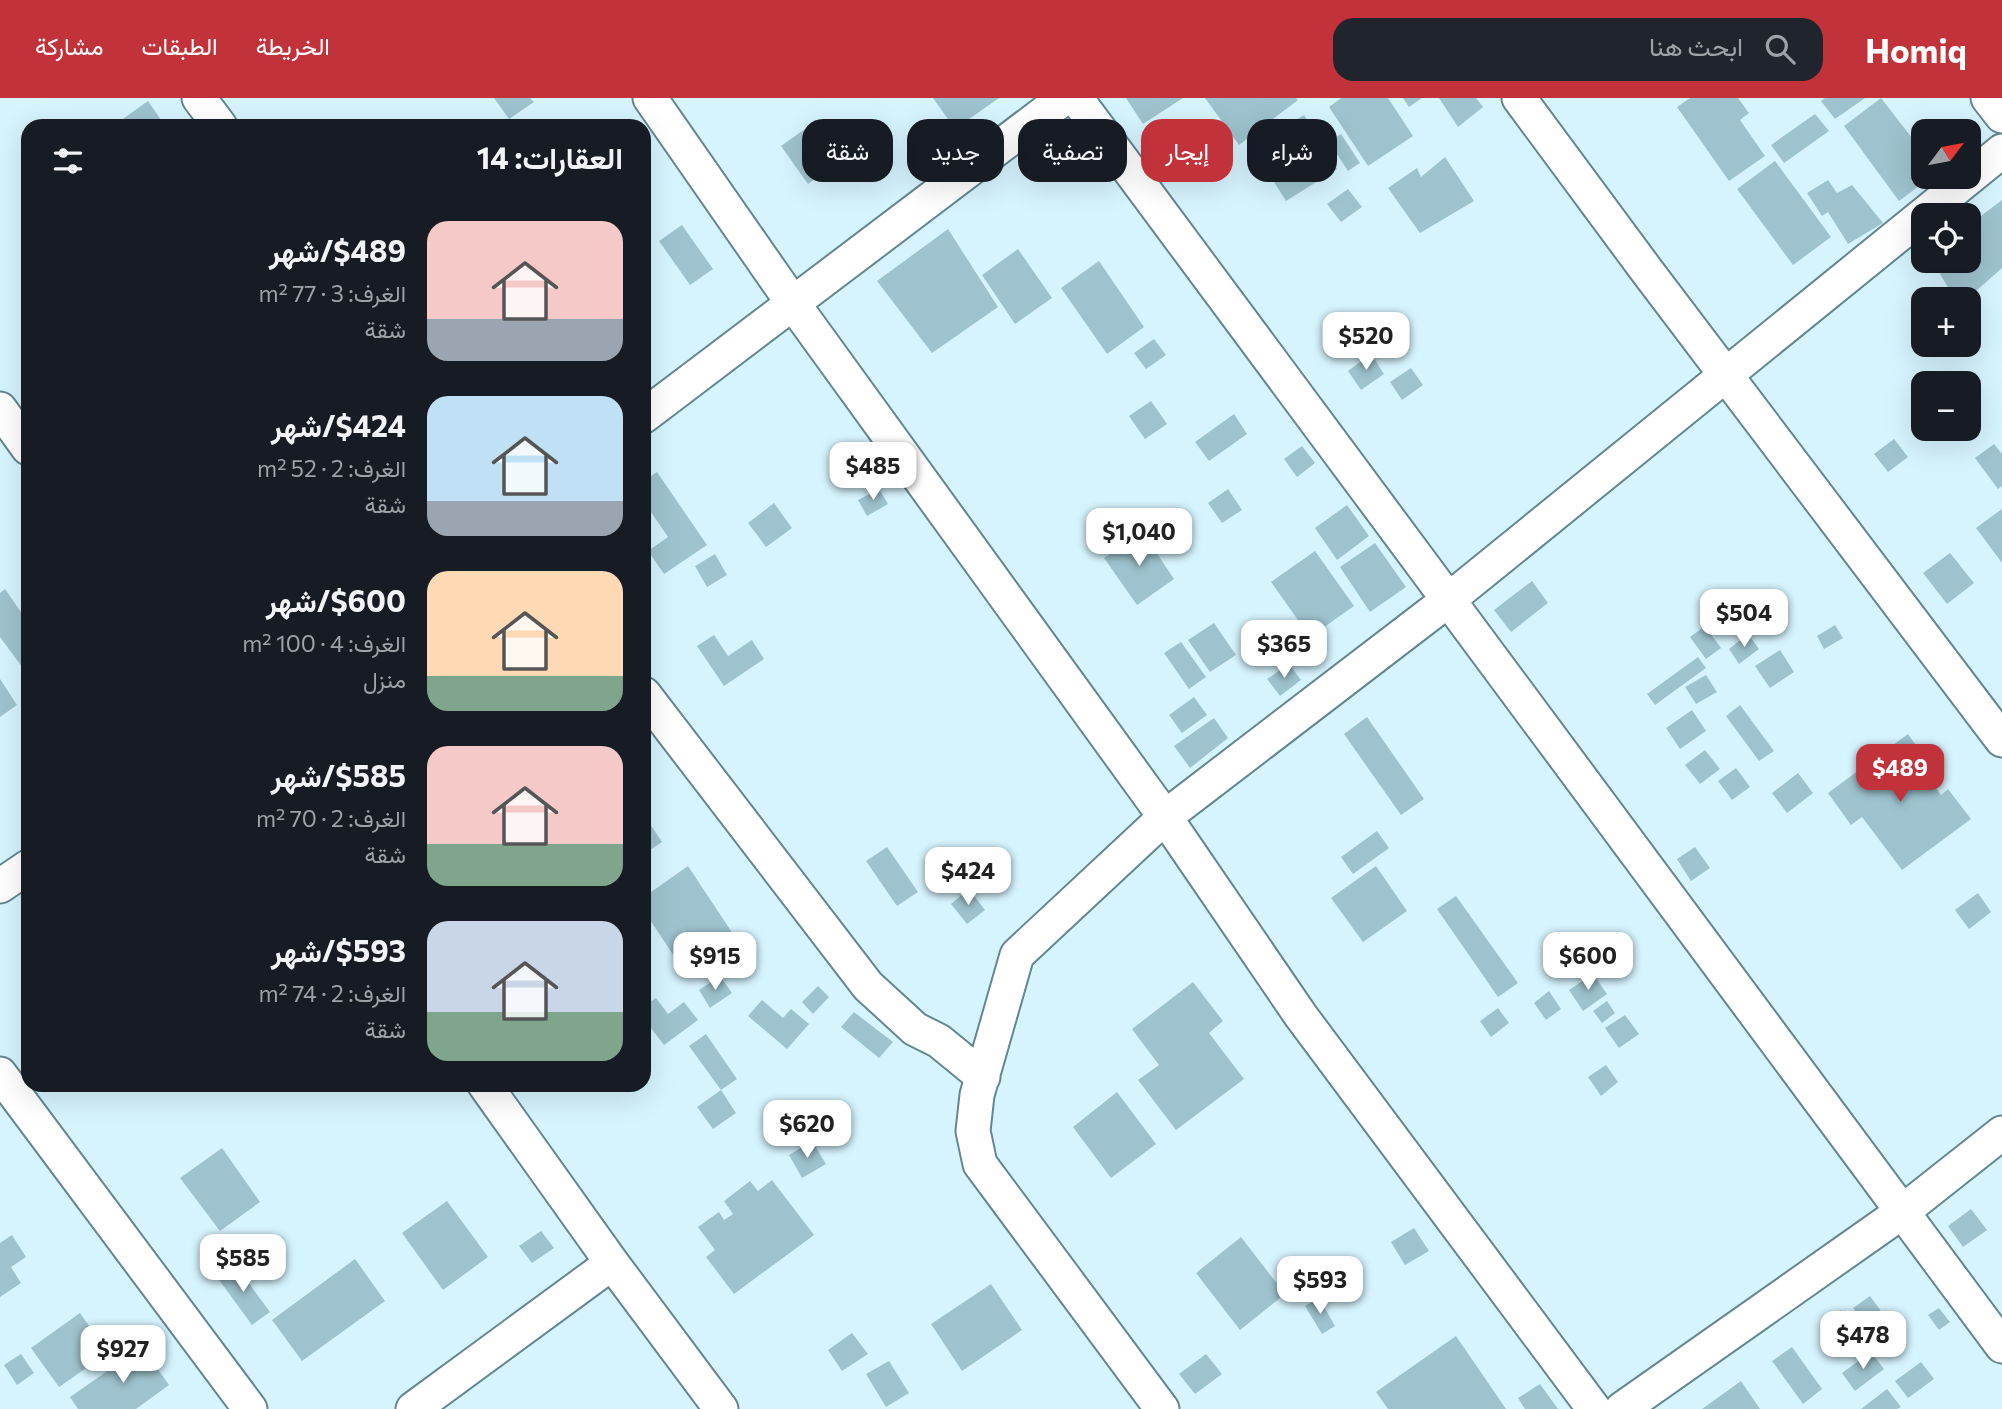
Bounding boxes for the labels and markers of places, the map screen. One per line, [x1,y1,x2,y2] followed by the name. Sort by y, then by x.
[1325,313,1407,372] pin: $520
[832,442,914,502] pin: $485
[1082,508,1196,568] pin: $1,040
[1703,589,1785,649] pin: $504
[1243,620,1325,680] pin: $365
[1859,744,1941,804] pin: $489
[927,848,1009,907] pin: $424
[674,932,756,992] pin: $915
[1547,932,1629,992] pin: $600
[766,1100,848,1160] pin: $620
[202,1234,284,1294] pin: $585
[1279,1256,1361,1316] pin: $593
[1822,1312,1904,1371] pin: $478
[82,1326,164,1385] pin: $927

